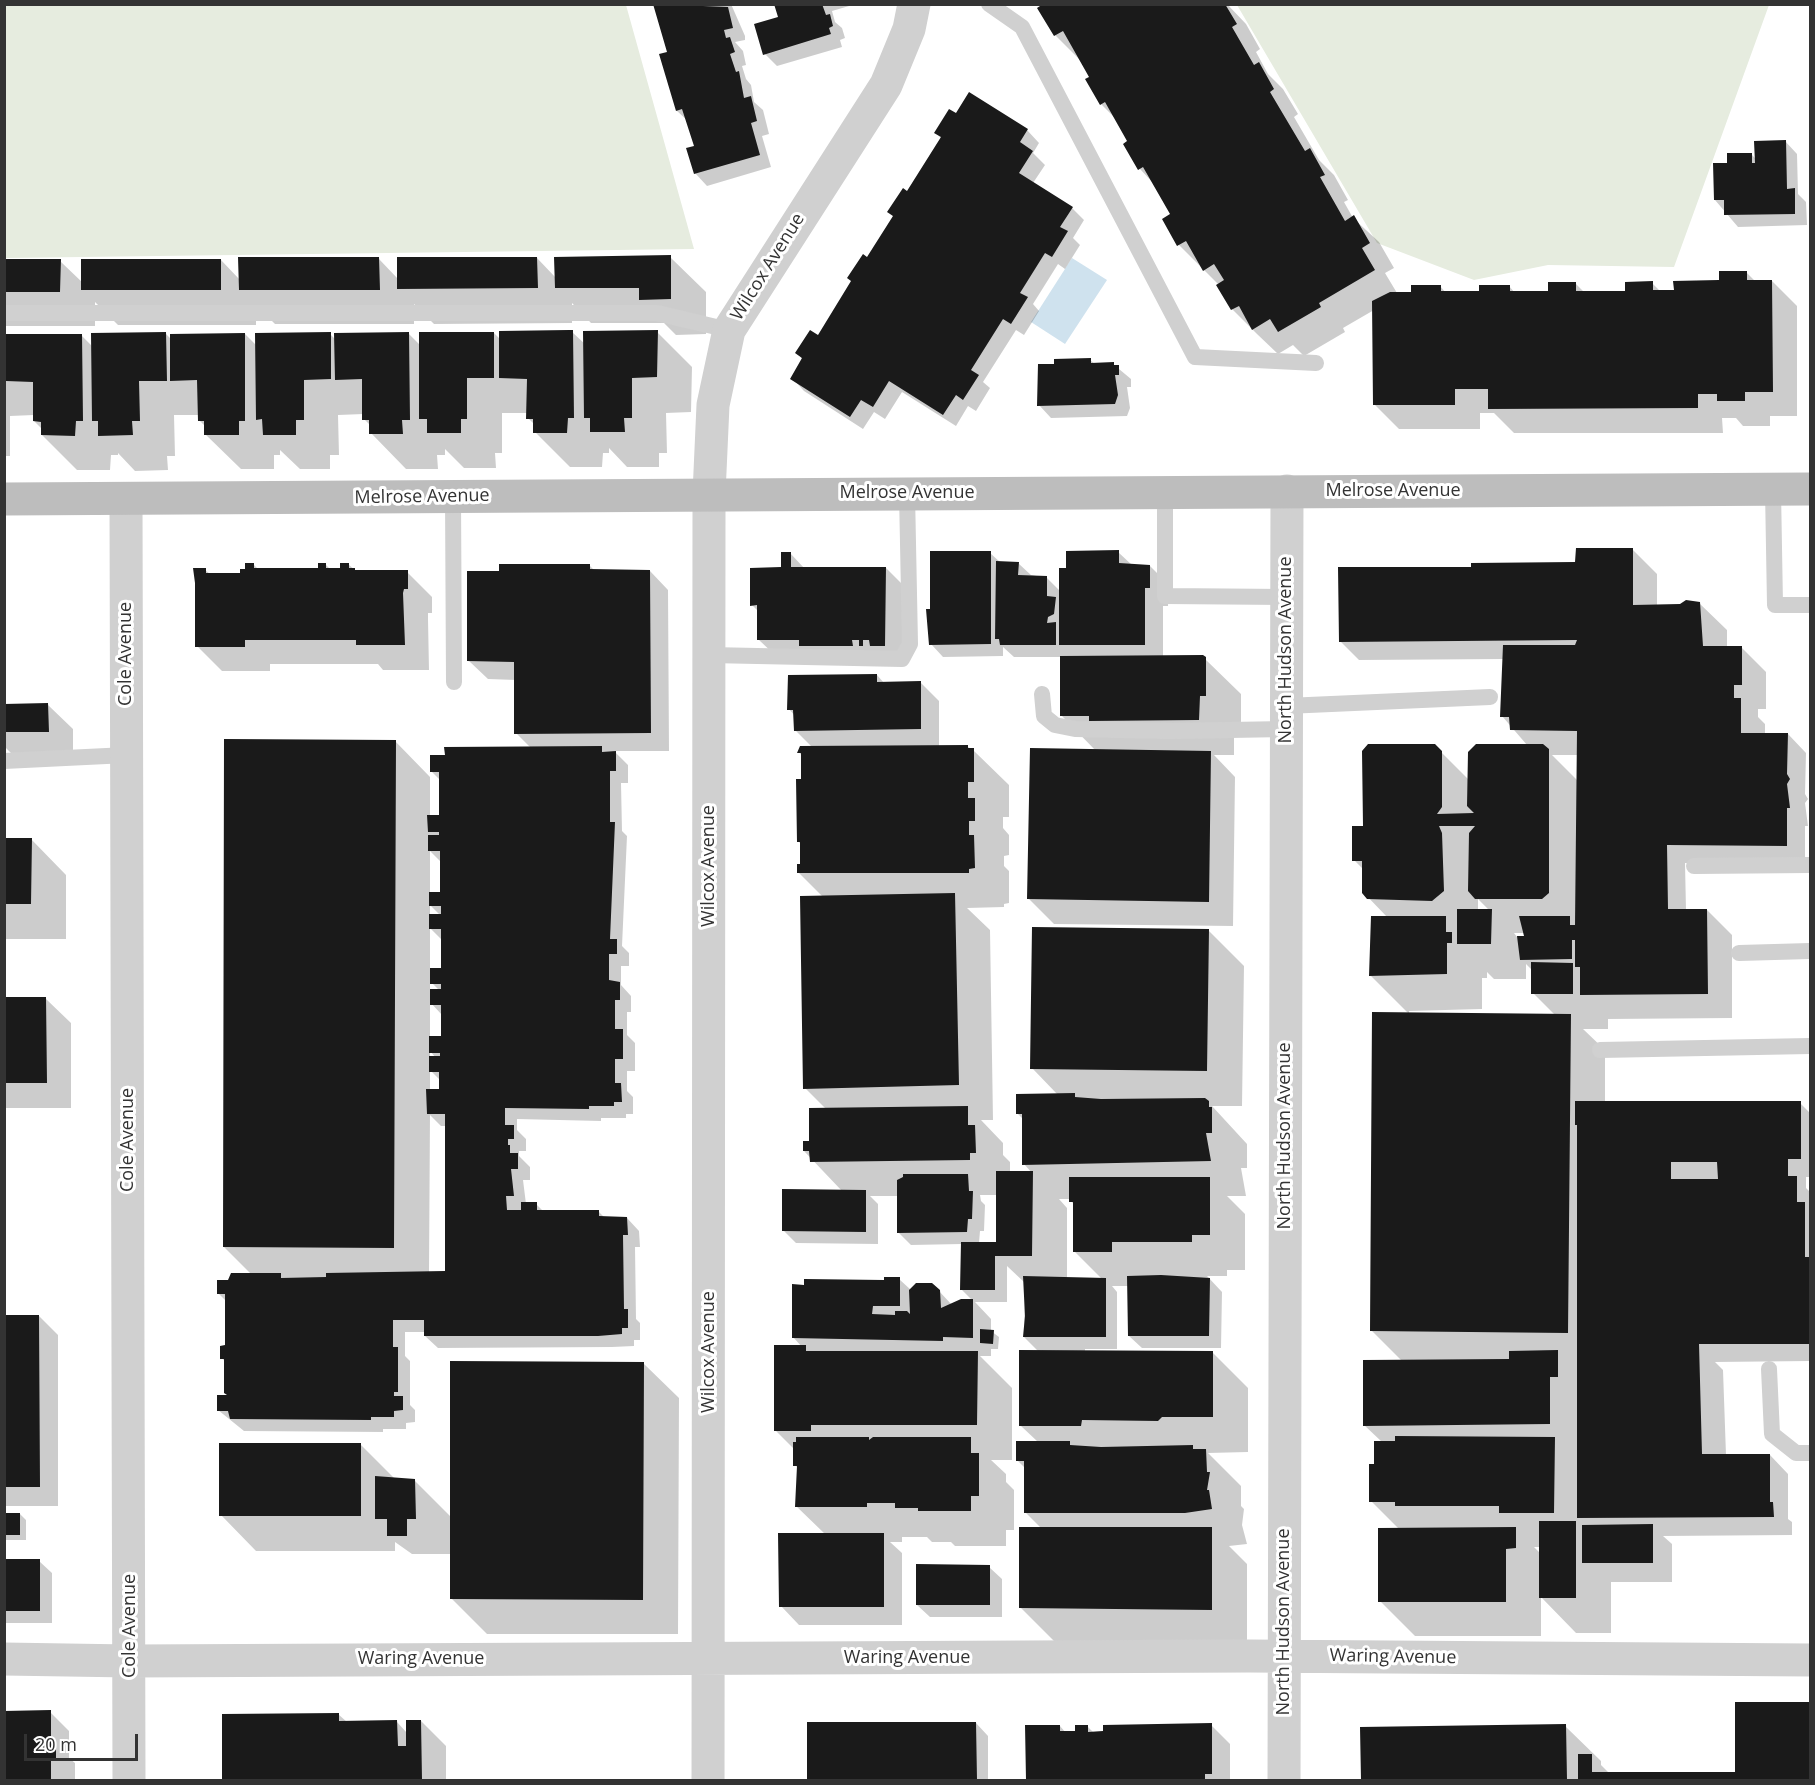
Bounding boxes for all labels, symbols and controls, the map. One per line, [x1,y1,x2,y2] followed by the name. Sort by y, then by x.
[727,210,809,324] street label: Wilcox Avenue
[1325,480,1461,502] street label: Melrose Avenue
[839,482,975,504] street label: Melrose Avenue
[354,485,490,509] street label: Melrose Avenue
[1275,557,1297,743] street label: North Hudson Avenue
[115,602,137,706] street label: Cole Avenue
[698,805,720,927] street label: Wilcox Avenue
[1274,1043,1296,1229] street label: North Hudson Avenue
[117,1088,139,1192] street label: Cole Avenue
[698,1291,720,1413] street label: Wilcox Avenue
[1273,1529,1295,1715] street label: North Hudson Avenue
[119,1574,141,1678] street label: Cole Avenue
[1329,1645,1457,1669] street label: Waring Avenue
[844,1647,970,1669] street label: Waring Avenue
[358,1648,484,1670] street label: Waring Avenue
[27,1722,141,1760] scale bar
[35,1732,77,1756] text: 20 m

